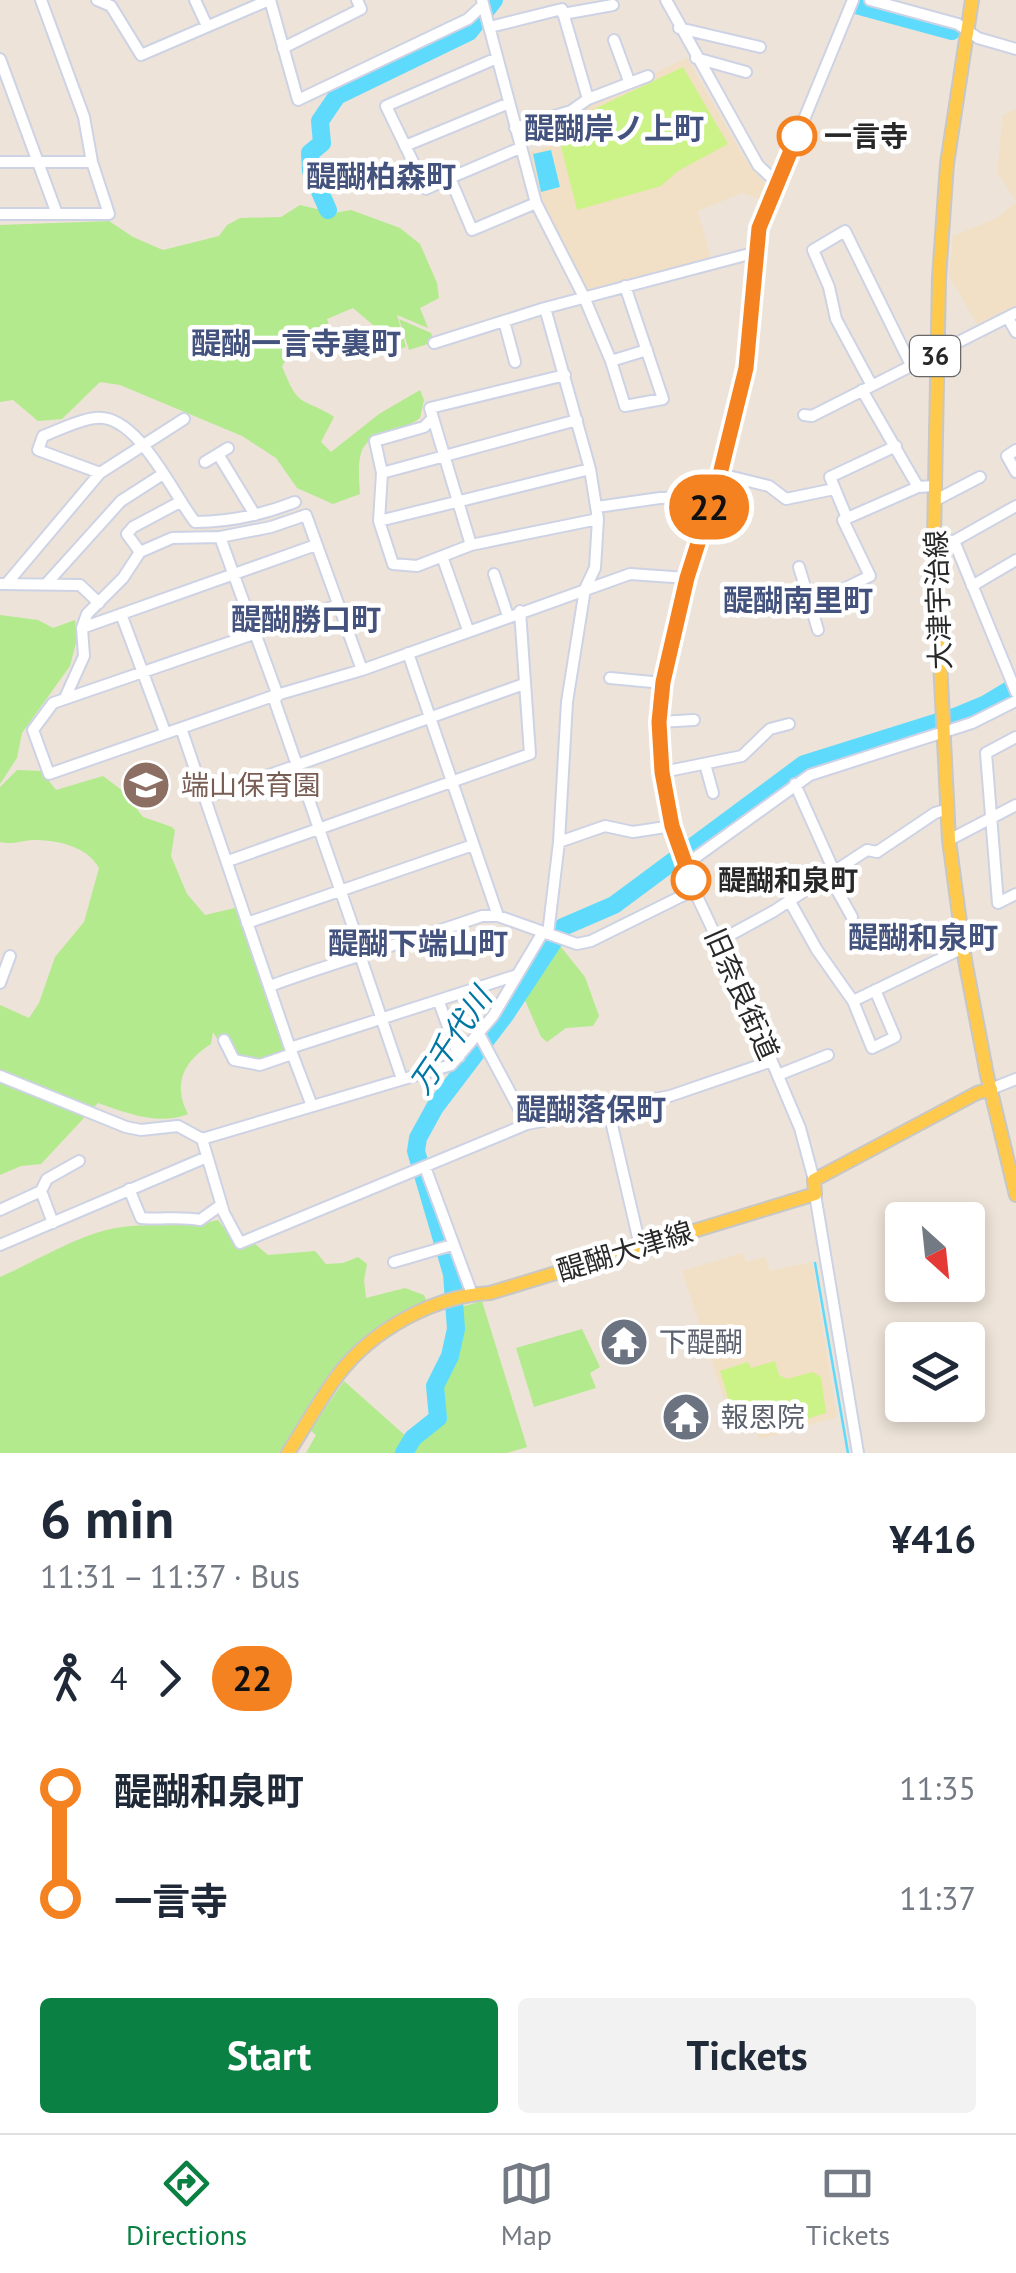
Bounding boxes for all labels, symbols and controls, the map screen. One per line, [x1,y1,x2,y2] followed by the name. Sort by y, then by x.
[524,108,704,147] district label: 醍醐岸ノ上町
[778,117,816,155] marker: 一言寺
[824,117,908,154] place label: 一言寺
[306,156,456,195] district label: 醍醐柏森町
[191,323,401,362] district label: 醍醐一言寺裏町
[910,336,960,376] road number: 36
[664,474,754,540] line badge: 22
[689,484,729,530] text: 22
[917,529,958,671] street label: 大津宇治線
[723,580,873,619] district label: 醍醐南里町
[231,599,381,638] district label: 醍醐勝口町
[120,759,172,811] school or university icon: 端山保育園
[181,766,321,803] place label: 端山保育園
[672,861,710,899] marker: 醍醐和泉町
[718,861,858,898] place label: 醍醐和泉町
[848,917,998,956] district label: 醍醐和泉町
[697,922,788,1065] street label: 旧奈良街道
[328,923,508,962] district label: 醍醐下端山町
[400,977,501,1101] water label: 万千代川
[516,1089,666,1128] district label: 醍醐落保町
[885,1202,985,1302] north arrow
[885,1202,985,1422] map controls
[552,1212,697,1289] street label: 醍醐大津線
[598,1316,650,1368] temple icon: 下醍醐
[885,1322,985,1422] button: layers
[659,1323,743,1360] place label: 下醍醐
[660,1391,712,1443] temple icon: 報恩院
[721,1398,805,1435] place label: 報恩院
[40,1482,174,1553] text: 6 min
[890,1514,976,1563] text: ¥416
[40,1555,300,1597] text: 11:31 – 11:37 · Bus
[40,1651,95,1706] icon: walk
[142,1651,197,1706] icon: forward
[232,1655,272,1701] text: 22
[110,1657,127,1699] text: 4
[114,1766,304,1815] text: 醍醐和泉町
[899,1767,976,1809] text: 11:35
[114,1876,228,1925] text: 一言寺
[899,1877,976,1919] text: 11:37
[40,1998,498,2113] button: Start
[518,1998,976,2113] button: Tickets
[126,2156,247,2253] tab: Directions
[499,2156,554,2253] tab: Map
[806,2156,890,2253] tab: Tickets

